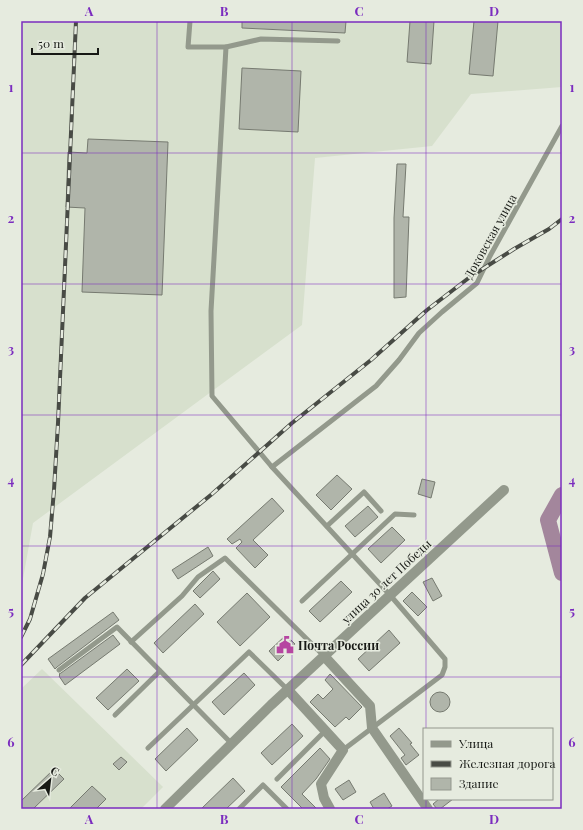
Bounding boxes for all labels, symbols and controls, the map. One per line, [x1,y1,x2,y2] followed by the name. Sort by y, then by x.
[84,2,94,19] text: A
[220,2,229,19] text: B
[354,2,364,19] text: C
[489,2,499,19] text: D
[32,30,98,56] scale bar
[38,35,64,51] text: 50 m
[9,78,14,95] text: 1
[570,78,575,95] text: 1
[460,191,520,281] street label: Доковская улица
[8,209,15,226] text: 2
[569,209,576,226] text: 2
[8,340,14,357] text: 3
[569,340,575,357] text: 3
[8,471,15,488] text: 4
[569,471,576,488] text: 4
[337,535,434,627] street label: улица 30 лет Победы
[8,602,14,619] text: 5
[569,602,575,619] text: 5
[275,635,295,655] public building icon: Почта России
[298,637,379,653] place label: Почта России
[423,728,553,800] legend
[7,733,15,750] text: 6
[568,733,576,750] text: 6
[458,735,493,751] text: Улица
[459,755,556,771] text: Железная дорога
[30,760,70,800] north arrow
[48,762,62,779] text: С
[459,775,499,791] text: Здание
[84,810,94,827] text: A
[220,810,229,827] text: B
[354,810,364,827] text: C
[489,810,499,827] text: D

